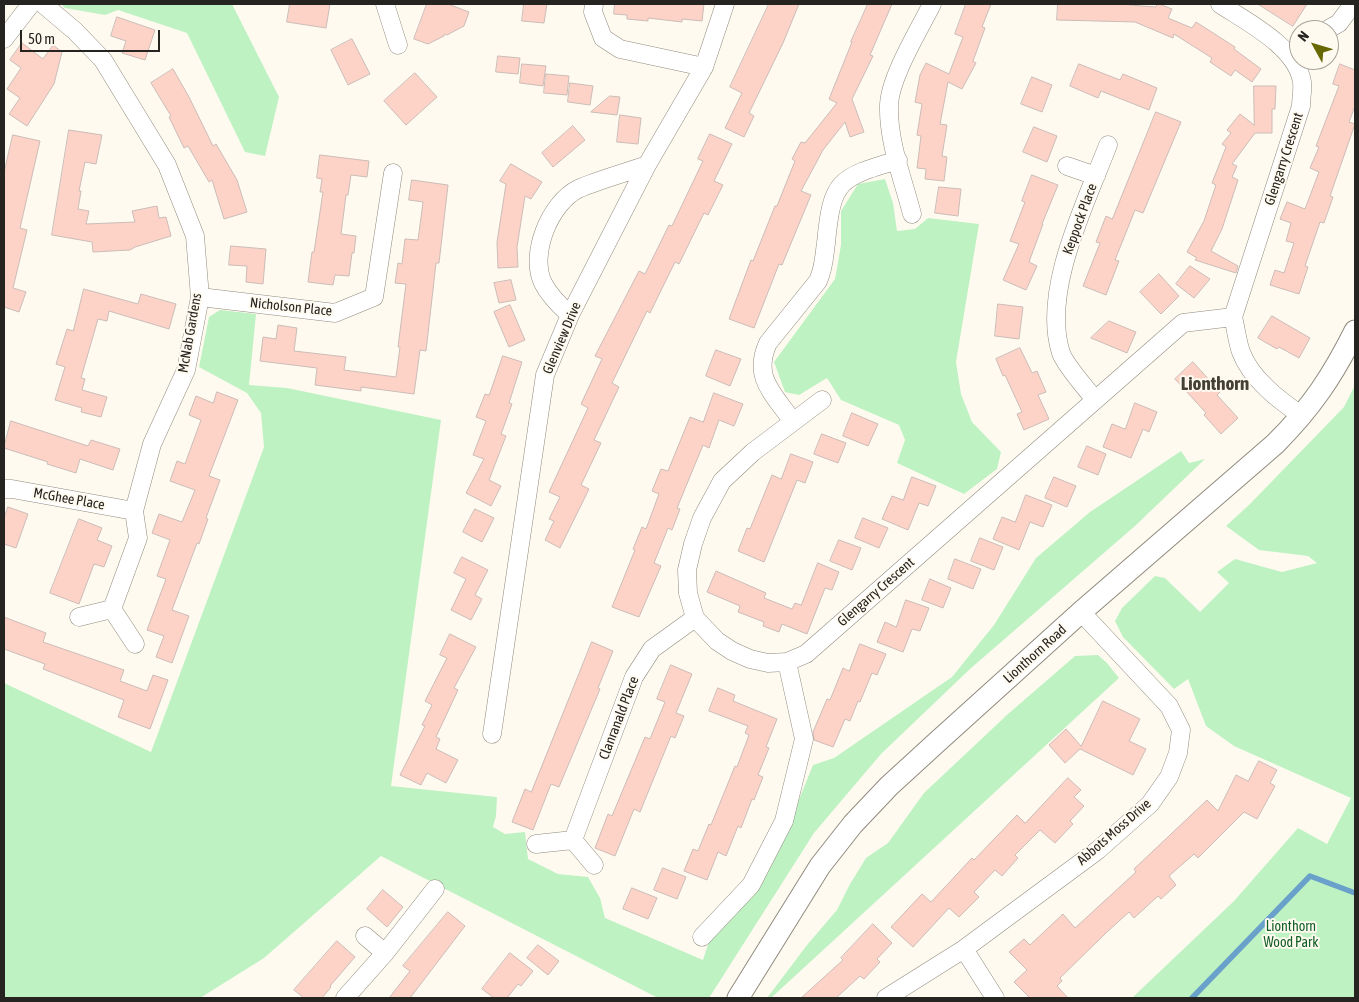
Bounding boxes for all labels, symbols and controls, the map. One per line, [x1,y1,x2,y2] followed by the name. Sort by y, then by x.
[22,20,162,52] scale bar
[1289,20,1339,70] north arrow
[1294,28,1312,44] text: N
[28,30,55,47] text: 50 m
[1261,111,1307,207] street label: Glengarry Crescent
[1059,181,1101,257] street label: Keppock Place
[175,292,205,374] street label: McNab Gardens
[249,294,333,320] street label: Nicholson Place
[539,299,585,377] street label: Glenview Drive
[1181,373,1249,395] district label: Lionthorn
[32,484,106,514] street label: McGhee Place
[834,554,918,630] street label: Glengarry Crescent
[1000,621,1070,687] street label: Lionthorn Road
[595,674,643,762] street label: Clanranald Place
[1074,795,1154,869] street label: Abbots Moss Drive
[1264,919,1318,952] park label: Lionthorn Wood Park

